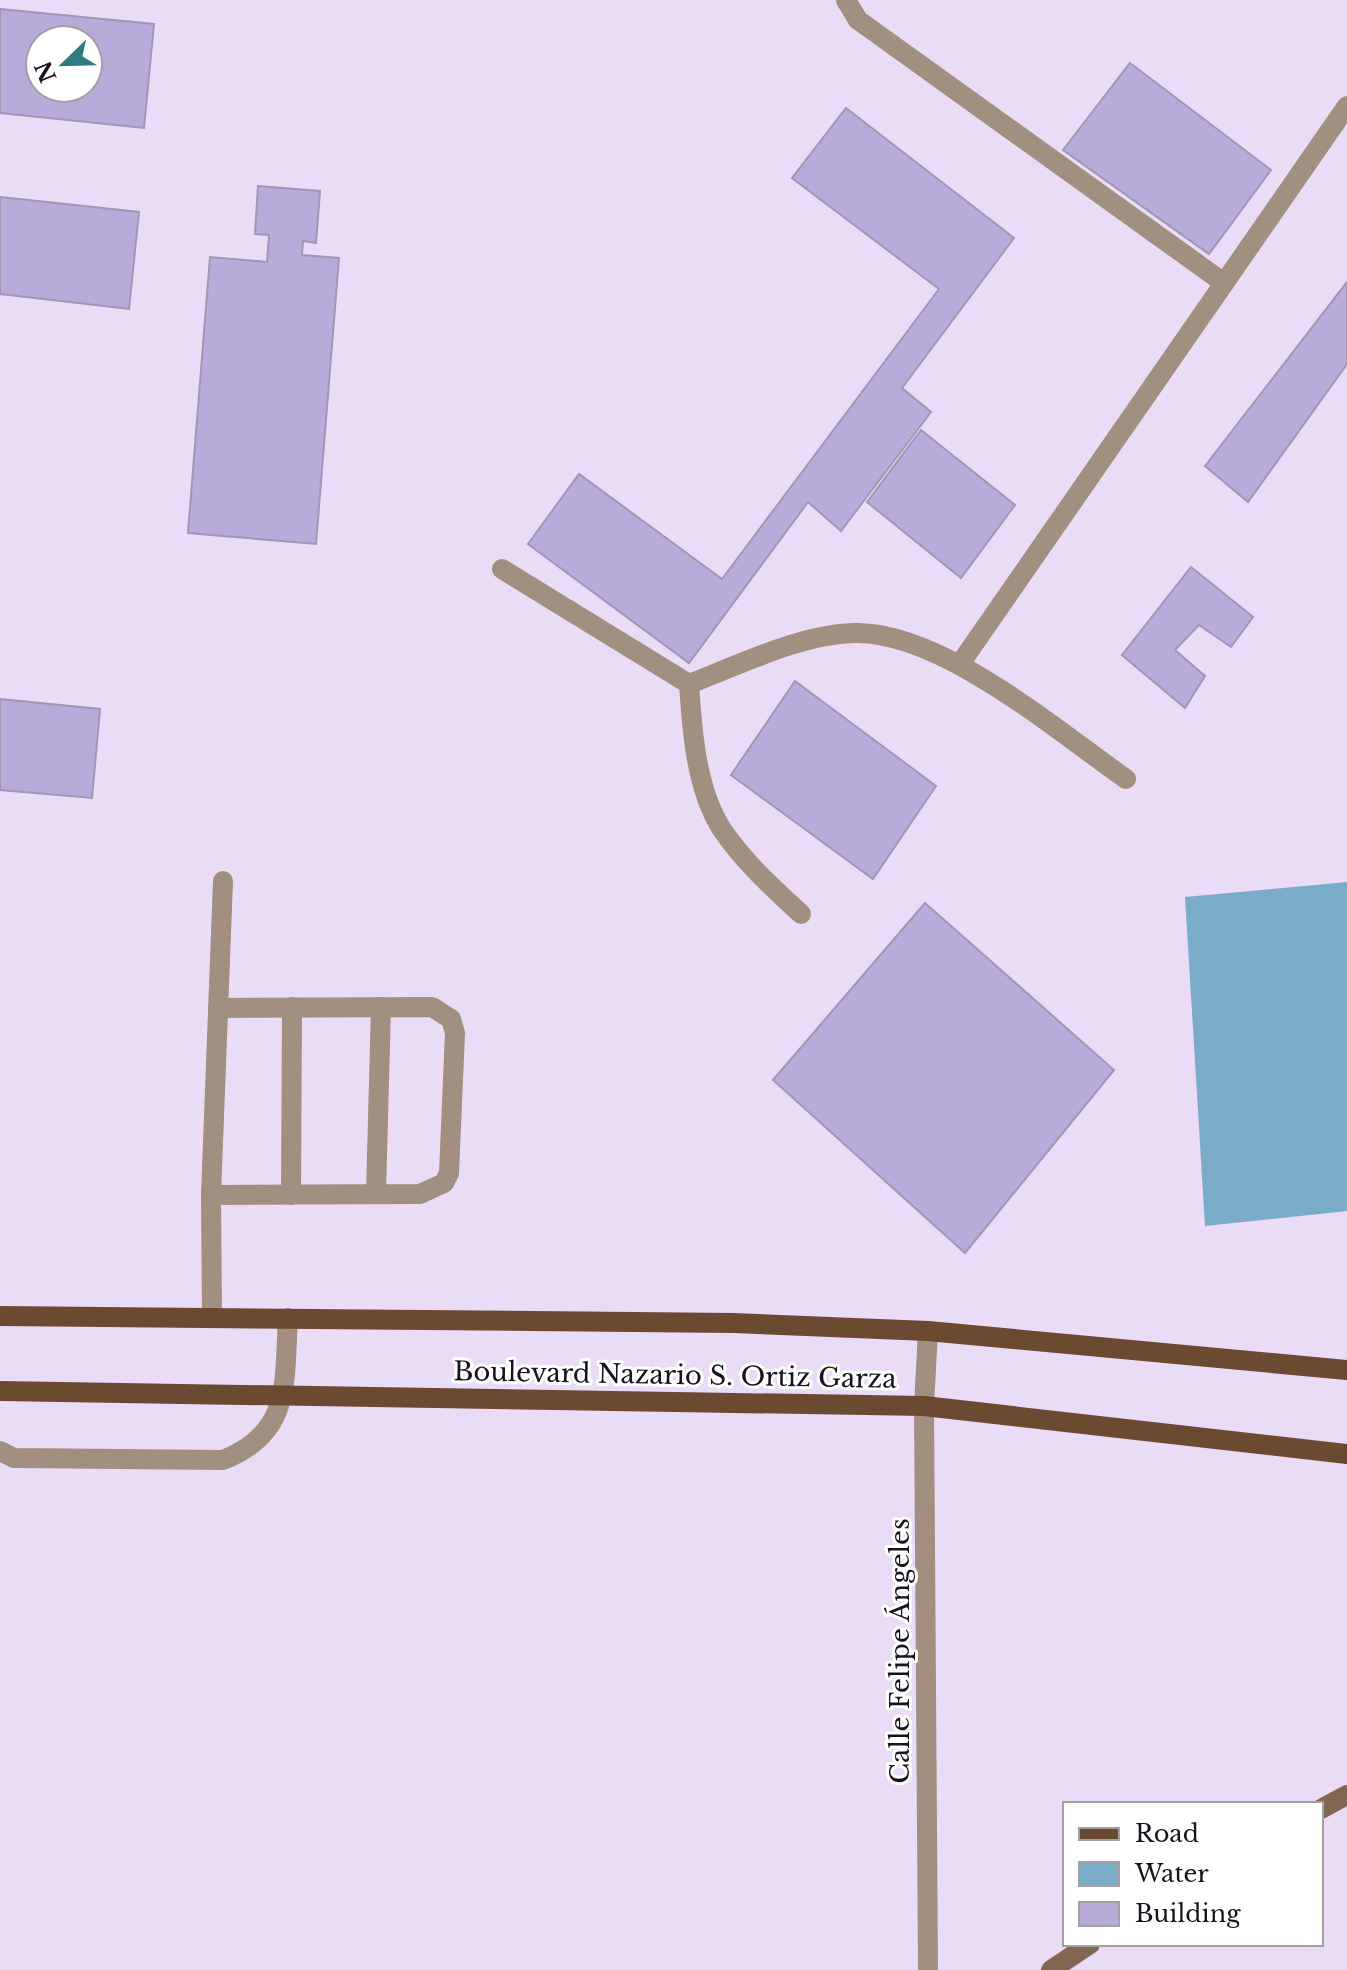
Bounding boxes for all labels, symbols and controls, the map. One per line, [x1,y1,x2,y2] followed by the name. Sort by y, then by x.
[24,24,104,104] north arrow
[29,57,63,86] text: N
[453,1355,897,1395] street label: Boulevard Nazario S. Ortiz Garza
[884,1518,916,1784] street label: Calle Felipe Ángeles
[1063,1802,1323,1946] legend
[1135,1819,1199,1848] text: Road
[1134,1859,1209,1888] text: Water
[1135,1899,1241,1928] text: Building

